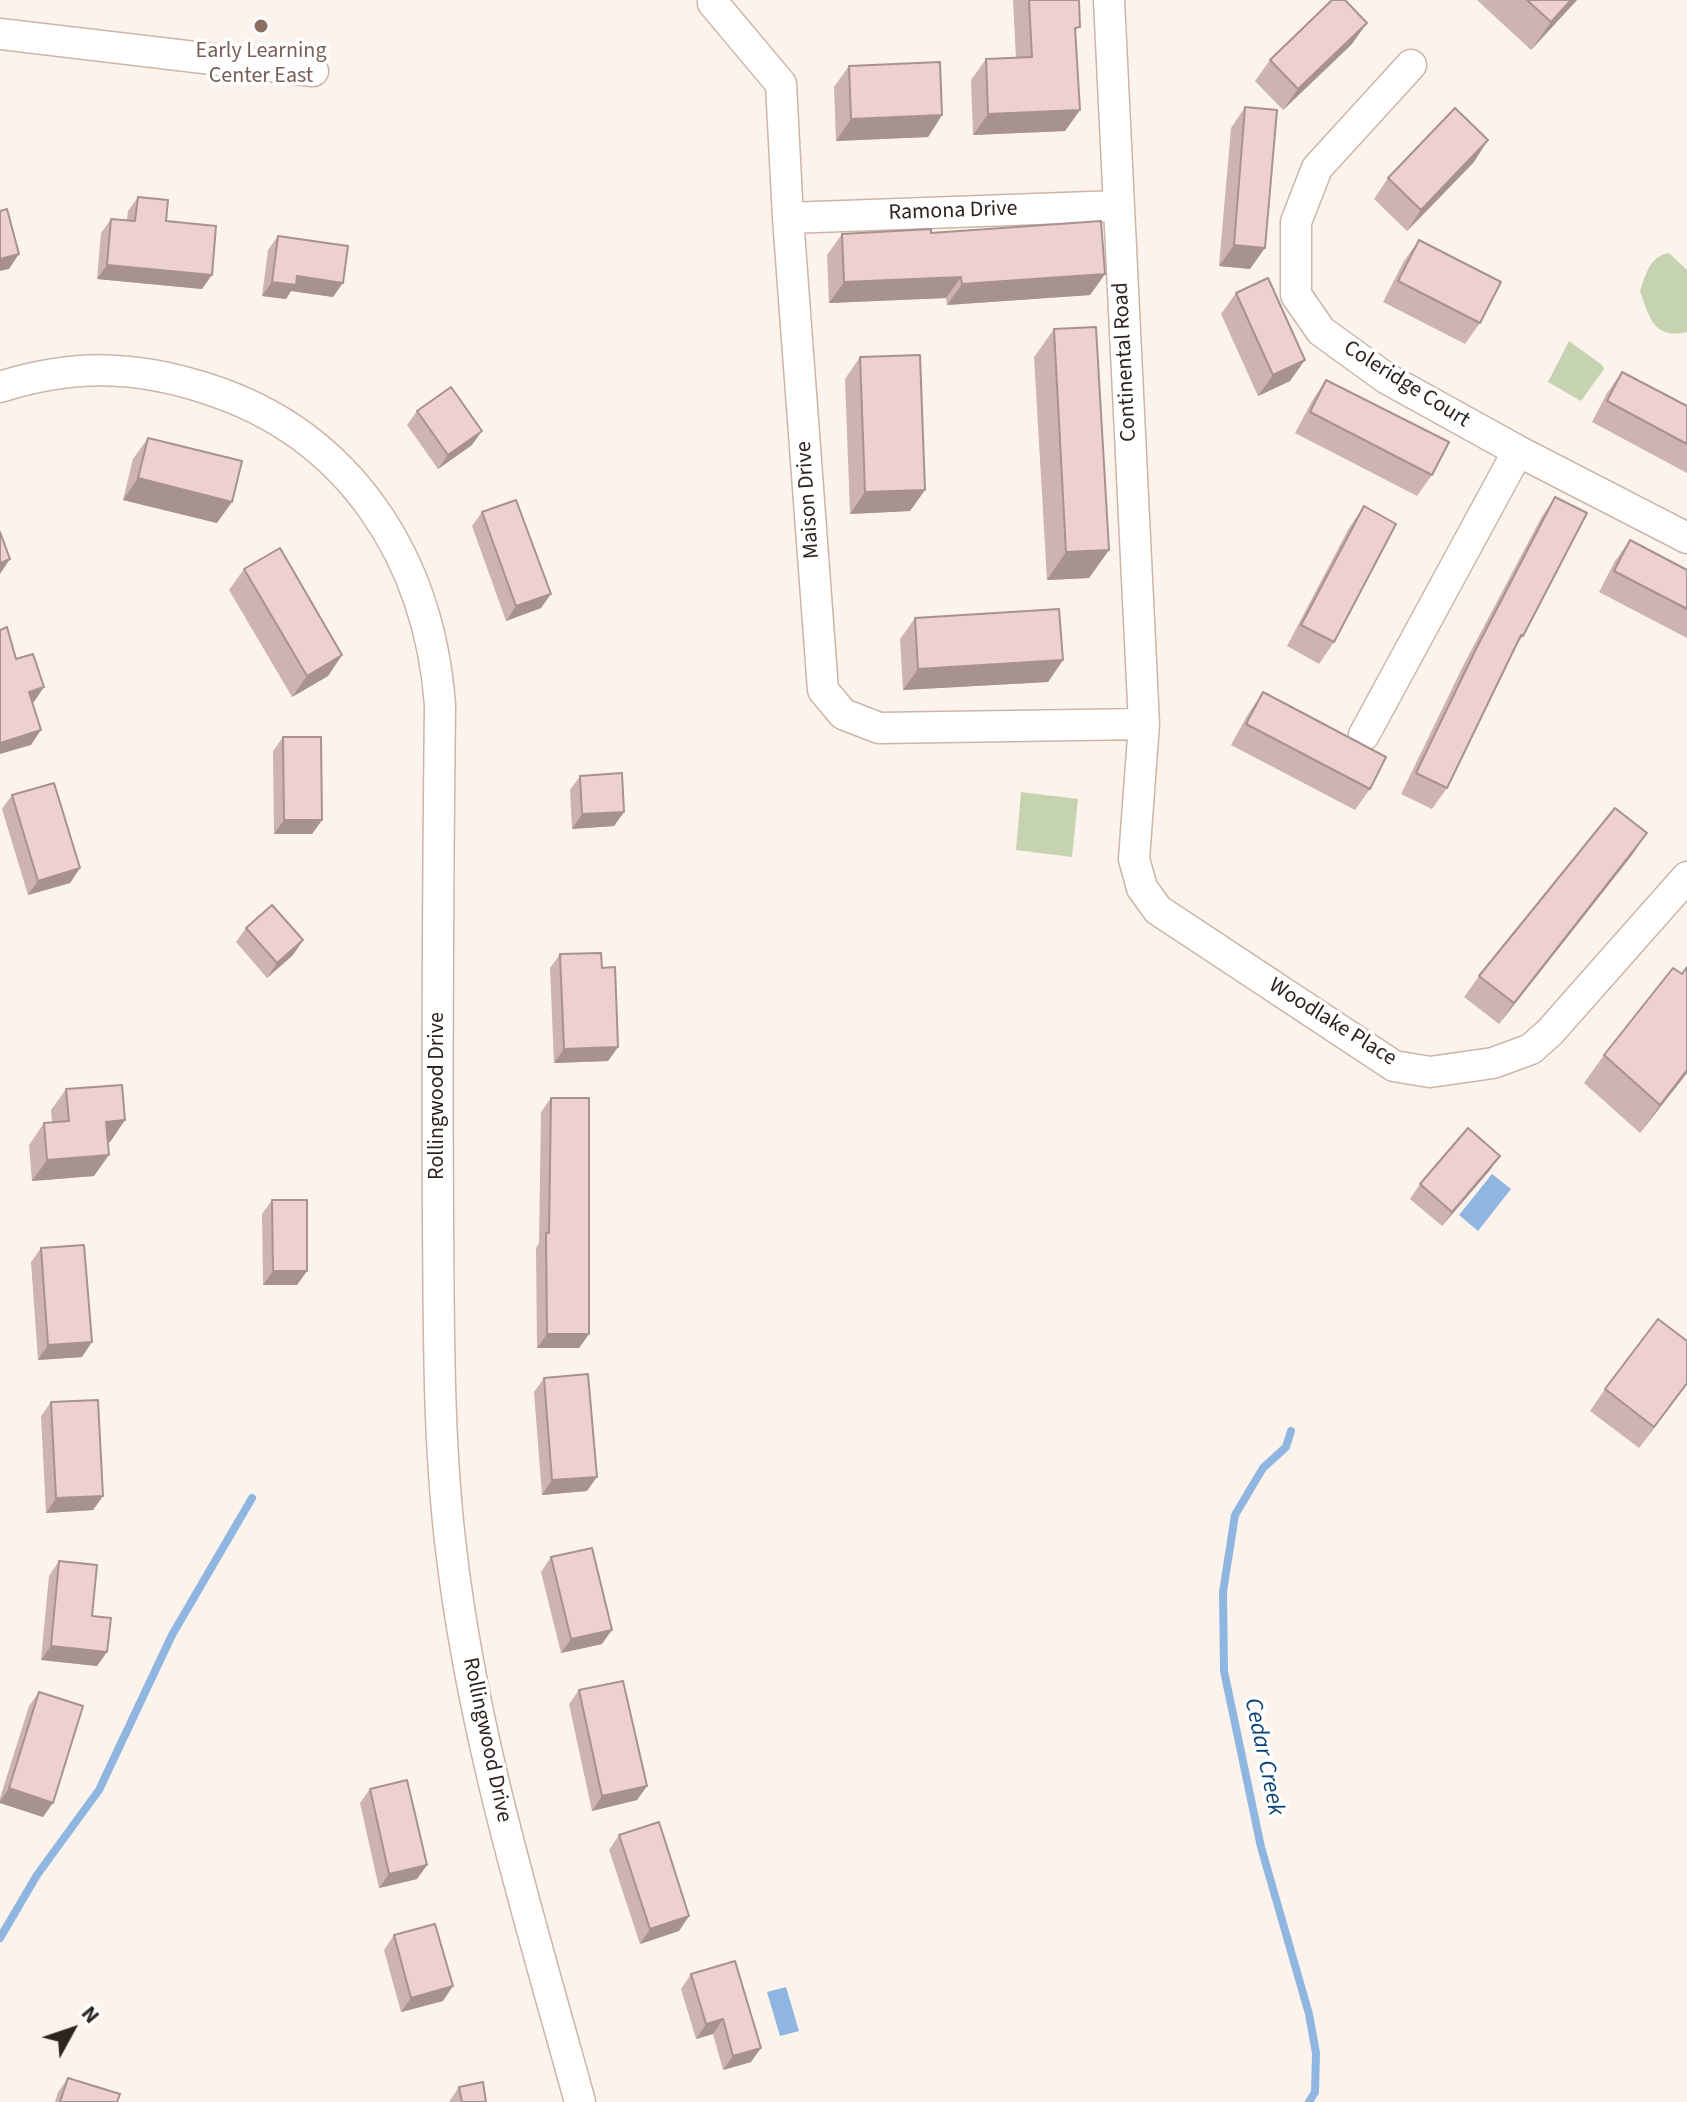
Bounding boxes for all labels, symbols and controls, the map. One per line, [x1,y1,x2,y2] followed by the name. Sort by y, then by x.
[252,17,270,35] marker: Early Learning Center East
[196,39,326,90] place label: Early Learning Center East
[888,197,1018,227] street label: Ramona Drive
[1109,282,1143,442] street label: Continental Road
[1338,336,1474,434] street label: Coleridge Court
[792,440,826,560] street label: Maison Drive
[1263,973,1401,1073] street label: Woodlake Place
[425,1012,451,1180] street label: Rollingwood Drive
[456,1655,516,1825] street label: Rollingwood Drive
[1237,1696,1289,1818] water label: Cedar Creek
[32,1990,112,2070] north arrow
[73,1999,107,2030] text: N

